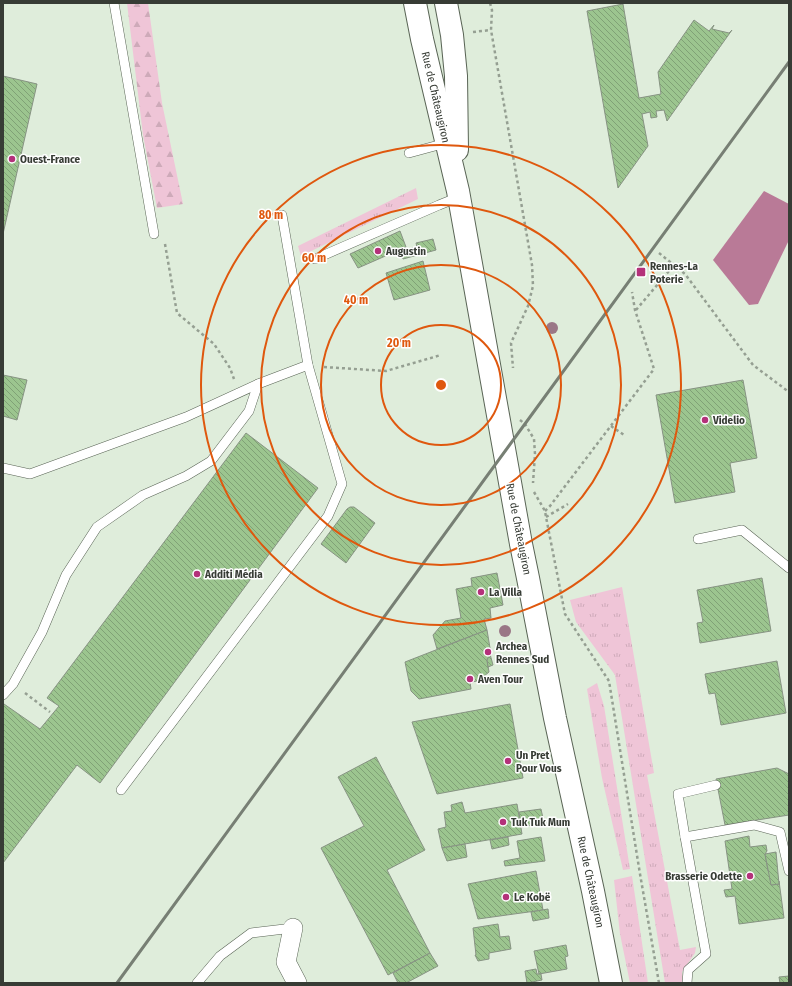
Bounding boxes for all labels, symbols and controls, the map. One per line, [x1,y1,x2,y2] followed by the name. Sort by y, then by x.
[419,50,452,144] street label: Rue de Châteaugiron
[20,153,81,166] place label: Ouest-France
[7,154,17,164] marker: Ouest-France
[259,208,283,222] text: 80 m
[385,245,426,258] place label: Augustin
[373,246,383,256] marker: Augustin
[302,251,326,265] text: 60 m
[650,260,699,286] place label: Rennes-La Poterie
[635,266,647,278] marker: Rennes-La Poterie
[344,293,368,307] text: 40 m
[386,336,411,350] text: 20 m
[434,378,448,392] centre of rings
[712,414,745,427] place label: Videlio
[700,415,710,425] marker: Videlio
[503,482,534,576] street label: Rue de Châteaugiron
[204,568,263,581] place label: Additi Média
[192,569,202,579] marker: Additi Média
[489,586,522,599] place label: La Villa
[476,587,486,597] marker: La Villa
[495,640,549,666] place label: Archea Rennes Sud
[483,647,493,657] marker: Archea Rennes Sud
[477,673,524,686] place label: Aven Tour
[465,674,475,684] marker: Aven Tour
[516,749,562,775] place label: Un Pret Pour Vous
[503,756,513,766] marker: Un Pret Pour Vous
[511,816,570,829] place label: Tuk Tuk Mum
[498,817,508,827] marker: Tuk Tuk Mum
[574,835,607,929] street label: Rue de Châteaugiron
[665,870,742,883] place label: Brasserie Odette
[745,871,755,881] marker: Brasserie Odette
[514,891,551,904] place label: Le Kobë
[501,892,511,902] marker: Le Kobë

